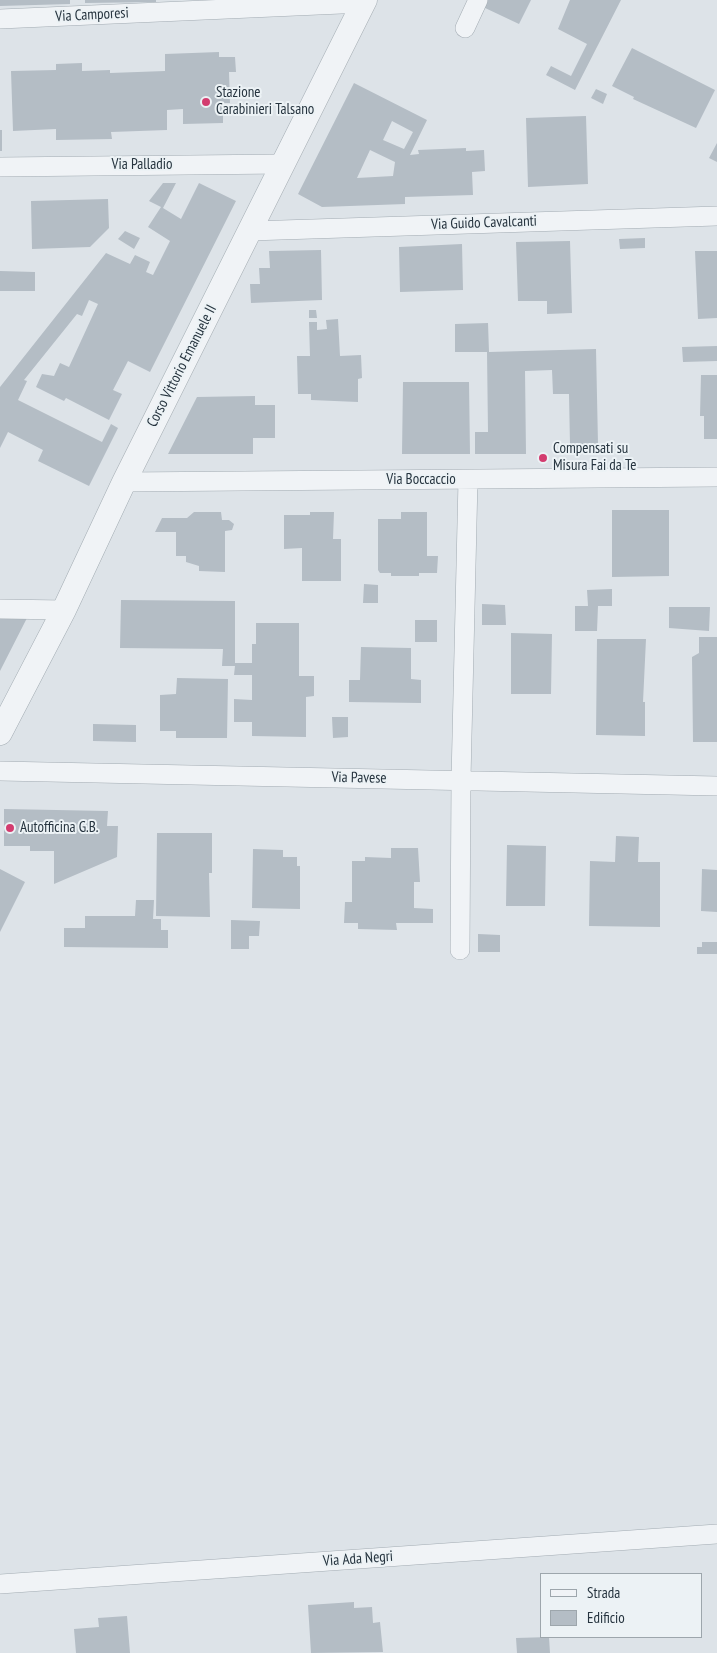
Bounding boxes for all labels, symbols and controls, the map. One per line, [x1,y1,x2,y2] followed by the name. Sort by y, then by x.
[55,4,129,26] street label: Via Camporesi
[216,84,314,119] place label: Stazione Carabinieri Talsano
[200,96,212,108] marker: Stazione Carabinieri Talsano
[112,156,172,174] street label: Via Palladio
[431,212,537,234] street label: Via Guido Cavalcanti
[143,302,221,430] street label: Corso Vittorio Emanuele II
[553,440,636,475] place label: Compensati su Misura Fai da Te
[537,452,549,464] marker: Compensati su Misura Fai da Te
[386,471,456,489] street label: Via Boccaccio
[331,769,387,787] street label: Via Pavese
[20,819,98,837] place label: Autofficina G.B.
[4,822,16,834] marker: Autofficina G.B.
[322,1548,394,1570] street label: Via Ada Negri
[540,1573,702,1638] legend
[587,1583,620,1602] text: Strada
[587,1608,625,1627] text: Edificio

